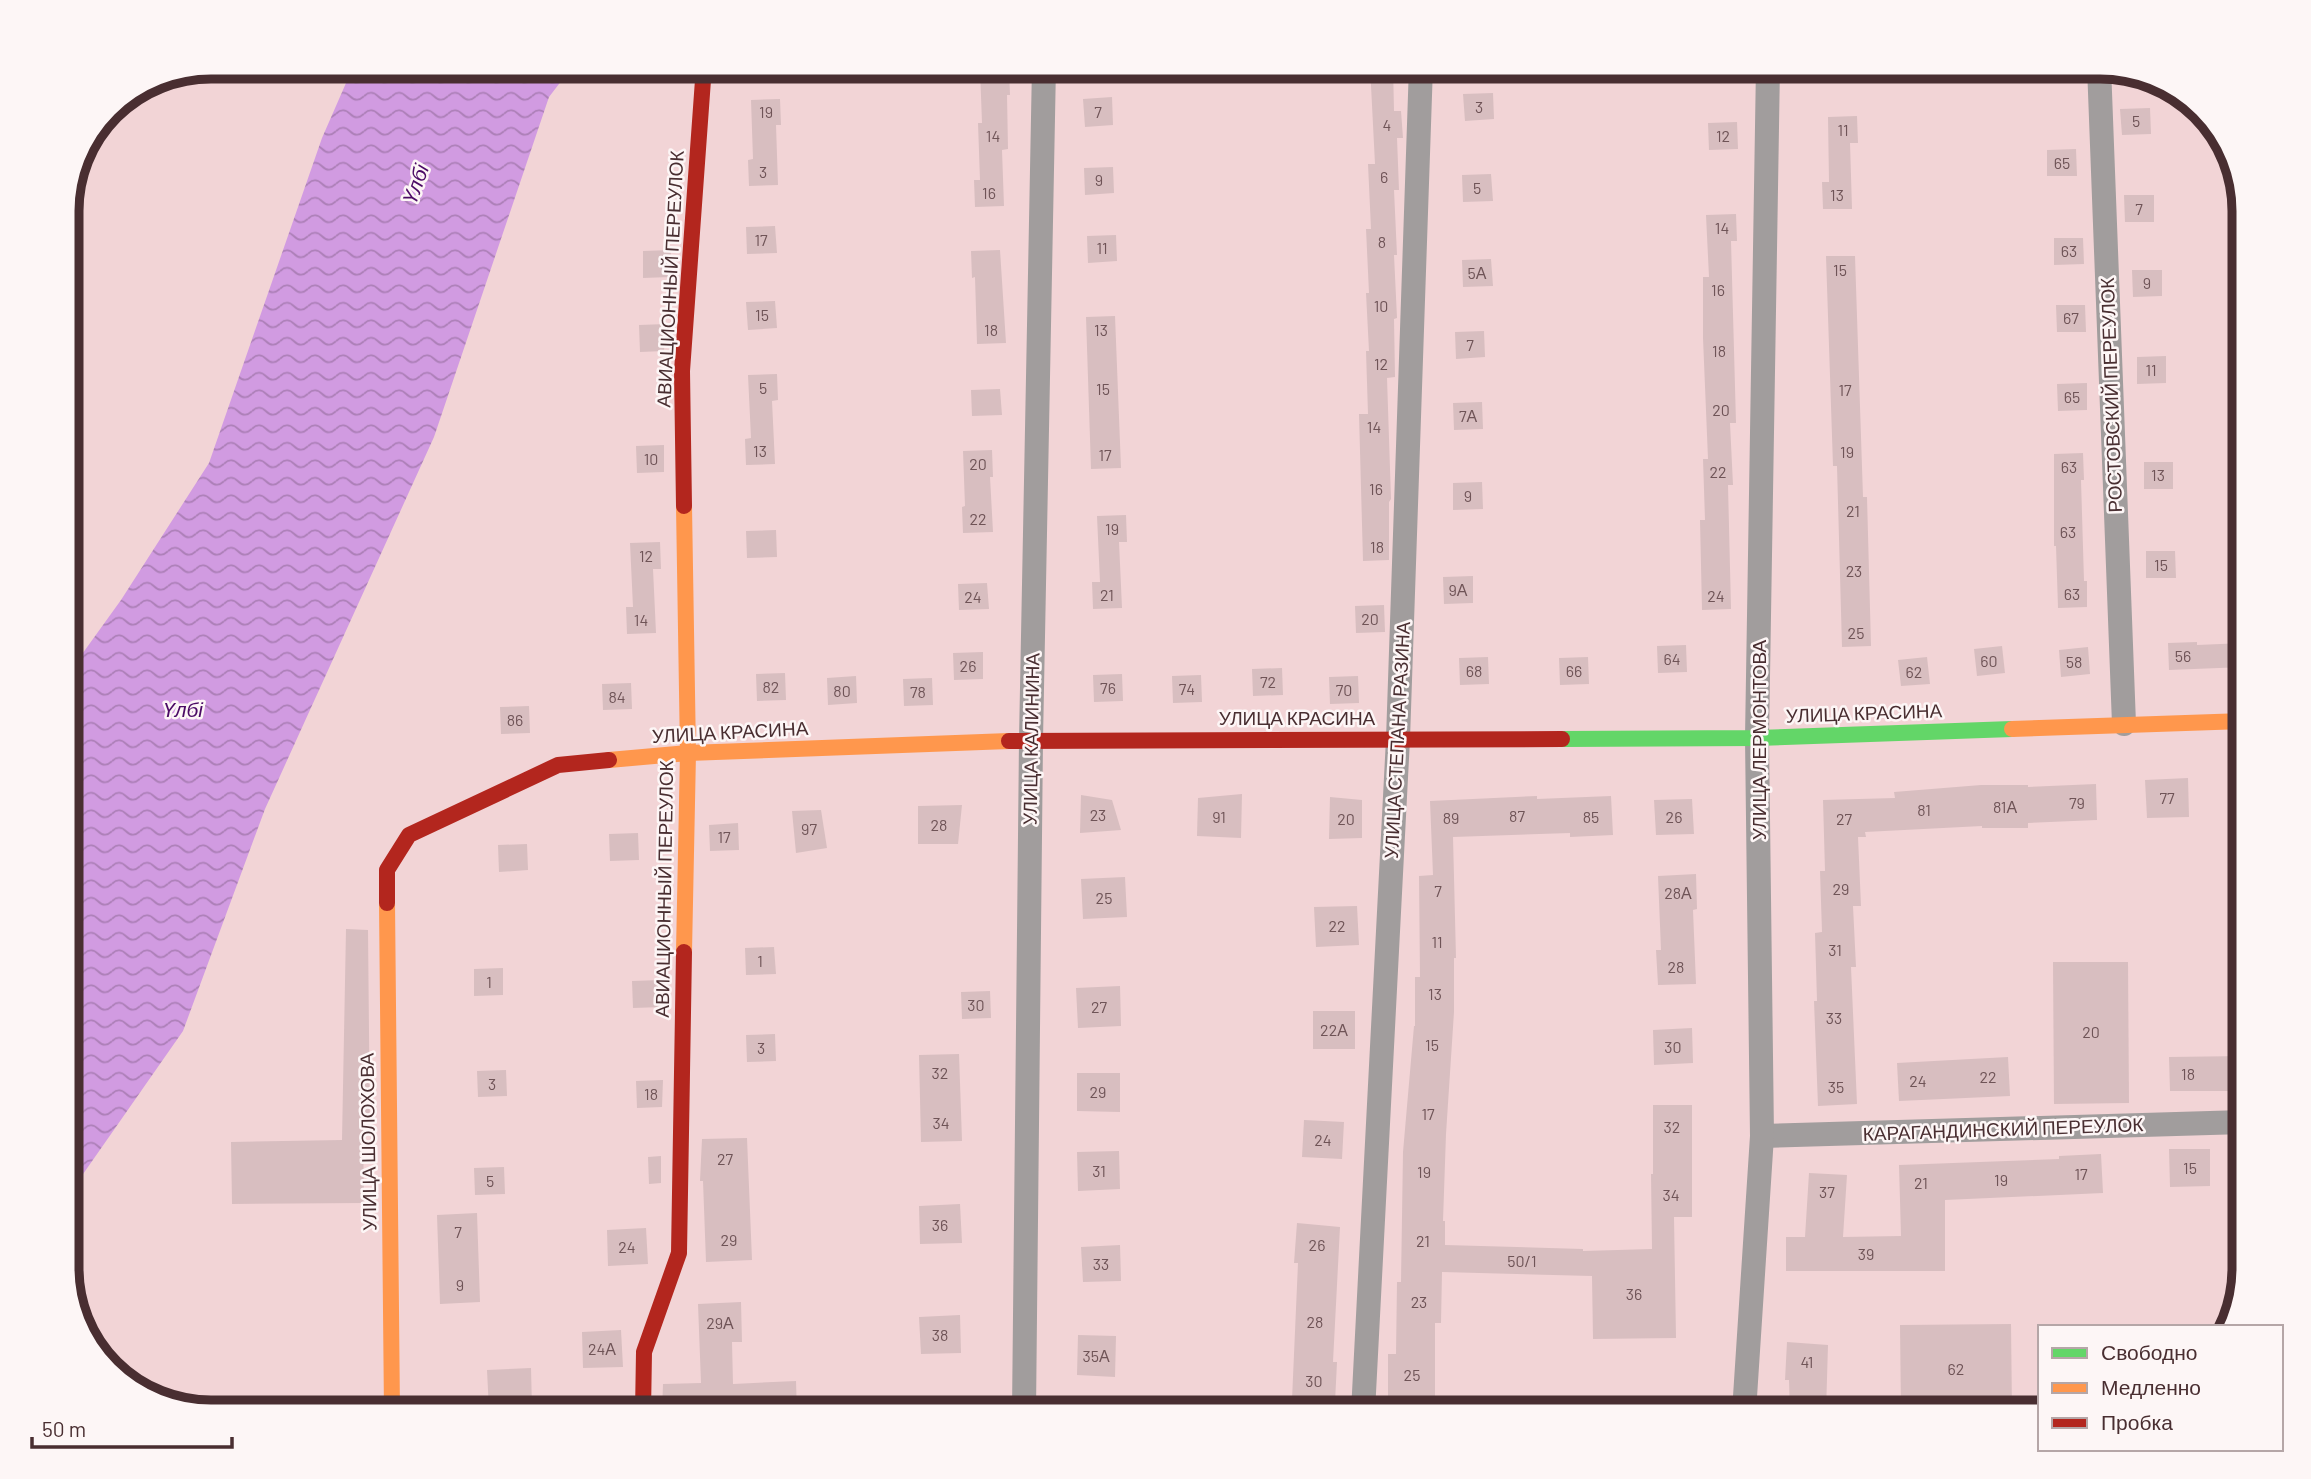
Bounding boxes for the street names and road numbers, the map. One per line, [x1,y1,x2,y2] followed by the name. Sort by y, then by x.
[651,150,688,408] street label: АВИАЦИОННЫЙ ПЕРЕУЛОК
[2095,277,2126,513] street label: РОСТОВСКИЙ ПЕРЕУЛОК
[1379,621,1414,859] street label: УЛИЦА СТЕПАНА РАЗИНА
[1747,640,1770,840] street label: УЛИЦА ЛЕРМОНТОВА
[1017,652,1044,825] street label: УЛИЦА КАЛИНИНА
[1785,698,1943,727] street label: УЛИЦА КРАСИНА
[1219,706,1376,729] street label: УЛИЦА КРАСИНА
[651,716,809,747] street label: УЛИЦА КРАСИНА
[650,760,677,1018] street label: АВИАЦИОННЫЙ ПЕРЕУЛОК
[354,1053,381,1231] street label: УЛИЦА ШОЛОХОВА
[1862,1112,2144,1145] street label: КАРАГАНДИНСКИЙ ПЕРЕУЛОК

